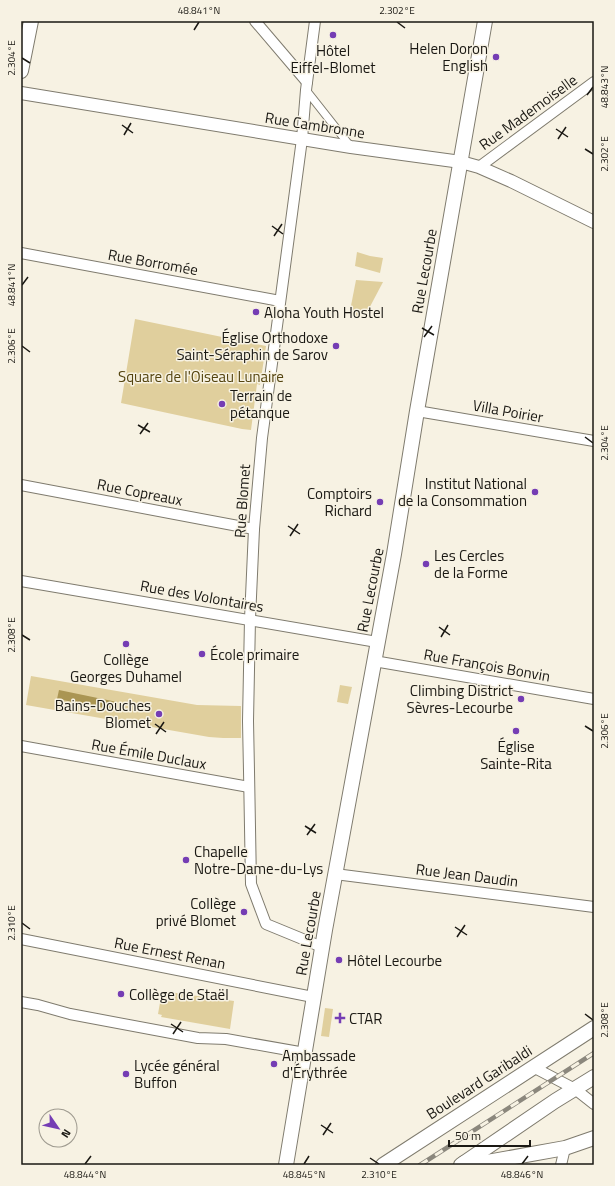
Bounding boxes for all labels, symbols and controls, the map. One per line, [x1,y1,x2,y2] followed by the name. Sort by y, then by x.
[178,3,220,18] text: 48.841°N
[379,3,415,18] text: 2.302°E
[328,30,338,40] marker: Hôtel Eiffel-Blomet
[409,37,488,77] place label: Helen Doron English
[291,39,376,79] place label: Hôtel Eiffel-Blomet
[4,40,19,76] text: 2.304°E
[491,52,501,62] marker: Helen Doron English
[597,66,612,108] text: 48.843°N
[474,68,582,156] street label: Rue Mademoiselle
[263,106,367,144] street label: Rue Cambronne
[597,136,612,172] text: 2.302°E
[405,227,443,315] street label: Rue Lecourbe
[106,243,200,281] street label: Rue Borromée
[4,264,19,306] text: 48.841°N
[264,301,384,324] place label: Aloha Youth Hostel
[251,307,261,317] marker: Aloha Youth Hostel
[176,326,328,366] place label: Église Orthodoxe Saint-Séraphin de Sarov
[4,328,19,364] text: 2.306°E
[331,341,341,351] marker: Église Orthodoxe Saint-Séraphin de Sarov
[118,365,284,388] park label: Square de l'Oiseau Lunaire
[230,384,292,424] place label: Terrain de pétanque
[471,394,545,428] street label: Villa Poirier
[217,399,227,409] marker: Terrain de pétanque
[597,425,612,461] text: 2.304°E
[228,463,256,539] street label: Rue Blomet
[95,472,185,512] street label: Rue Copreaux
[398,472,527,512] place label: Institut National de la Consommation
[307,482,372,522] place label: Comptoirs Richard
[530,487,540,497] marker: Institut National de la Consommation
[375,497,385,507] marker: Comptoirs Richard
[434,544,508,584] place label: Les Cercles de la Forme
[351,546,389,634] street label: Rue Lecourbe
[421,559,431,569] marker: Les Cercles de la Forme
[138,574,266,618] street label: Rue des Volontaires
[4,617,19,653] text: 2.308°E
[121,639,131,649] marker: Collège Georges Duhamel
[210,643,299,666] place label: École primaire
[422,643,552,687] street label: Rue François Bonvin
[70,648,182,688] place label: Collège Georges Duhamel
[197,649,207,659] marker: École primaire
[407,679,514,719] place label: Climbing District Sèvres-Lecourbe
[55,694,152,734] place label: Bains-Douches Blomet
[516,694,526,704] marker: Climbing District Sèvres-Lecourbe
[154,709,164,719] marker: Bains-Douches Blomet
[597,713,612,749] text: 2.306°E
[511,726,521,736] marker: Église Sainte-Rita
[90,733,209,775] street label: Rue Émile Duclaux
[480,735,552,775] place label: Église Sainte-Rita
[194,840,323,880] place label: Chapelle Notre-Dame-du-Lys
[181,855,191,865] marker: Chapelle Notre-Dame-du-Lys
[414,857,520,893] street label: Rue Jean Daudin
[289,889,327,977] street label: Rue Lecourbe
[156,892,237,932] place label: Collège privé Blomet
[4,905,19,941] text: 2.310°E
[239,907,249,917] marker: Collège privé Blomet
[112,931,228,975] street label: Rue Ernest Renan
[347,949,442,972] place label: Hôtel Lecourbe
[334,955,344,965] marker: Hôtel Lecourbe
[129,983,229,1006] place label: Collège de Staël
[116,989,126,999] marker: Collège de Staël
[597,1002,612,1038] text: 2.308°E
[349,1007,383,1030] place label: CTAR
[334,1012,346,1024] marker: CTAR
[421,1039,537,1125] street label: Boulevard Garibaldi
[282,1044,356,1084] place label: Ambassade d'Érythrée
[134,1054,220,1094] place label: Lycée général Buffon
[269,1059,279,1069] marker: Ambassade d'Érythrée
[121,1069,131,1079] marker: Lycée général Buffon
[38,1108,78,1148] north arrow
[449,1122,530,1148] scale bar
[58,1126,75,1141] text: N
[455,1126,481,1145] text: 50 m
[64,1167,106,1182] text: 48.844°N
[283,1167,325,1182] text: 48.845°N
[361,1167,397,1182] text: 2.310°E
[501,1167,543,1182] text: 48.846°N

